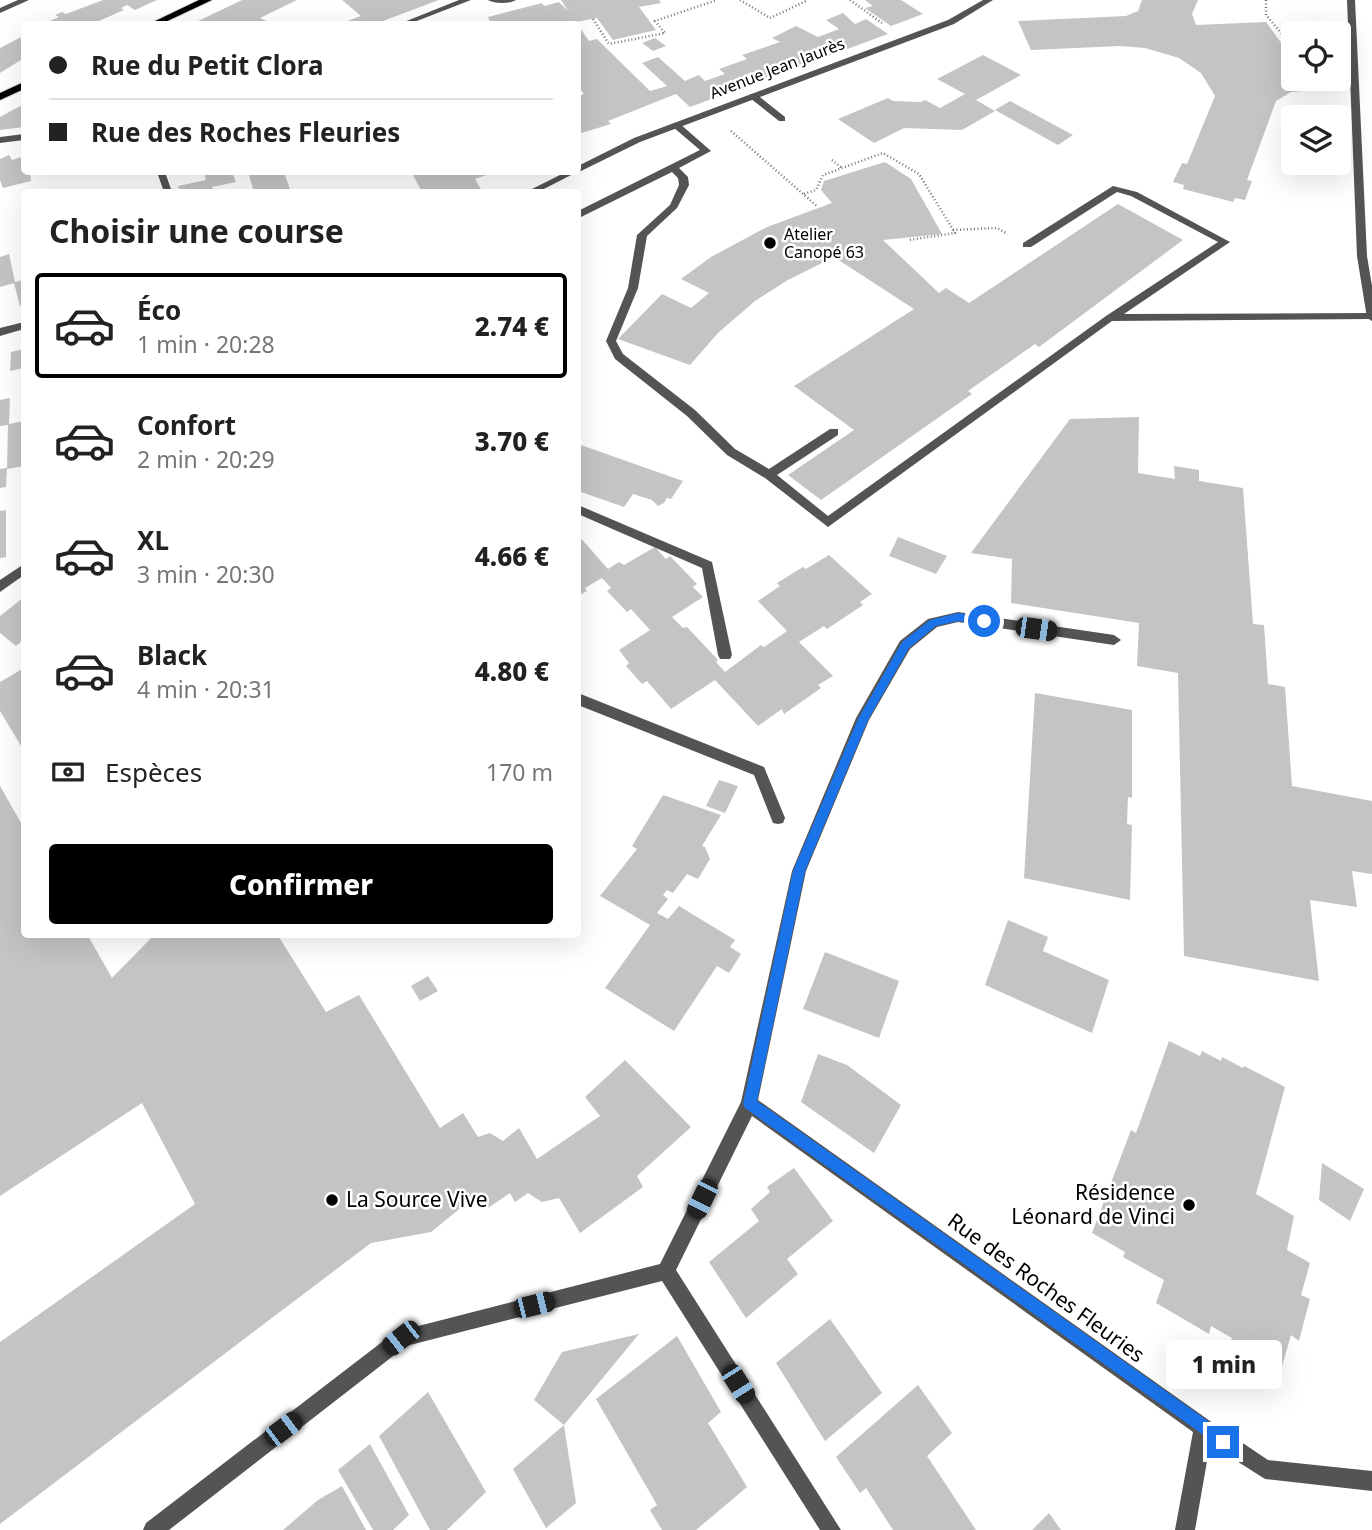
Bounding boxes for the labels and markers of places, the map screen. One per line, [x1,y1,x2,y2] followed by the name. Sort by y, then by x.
[784,223,864,263] place label: Atelier Canopé 63
[762,235,778,251] marker: Atelier Canopé 63
[1011,1178,1175,1230] place label: Résidence Léonard de Vinci
[346,1185,488,1213] place label: La Source Vive
[324,1192,340,1208] marker: La Source Vive
[1181,1197,1197,1213] marker: Résidence Léonard de Vinci

